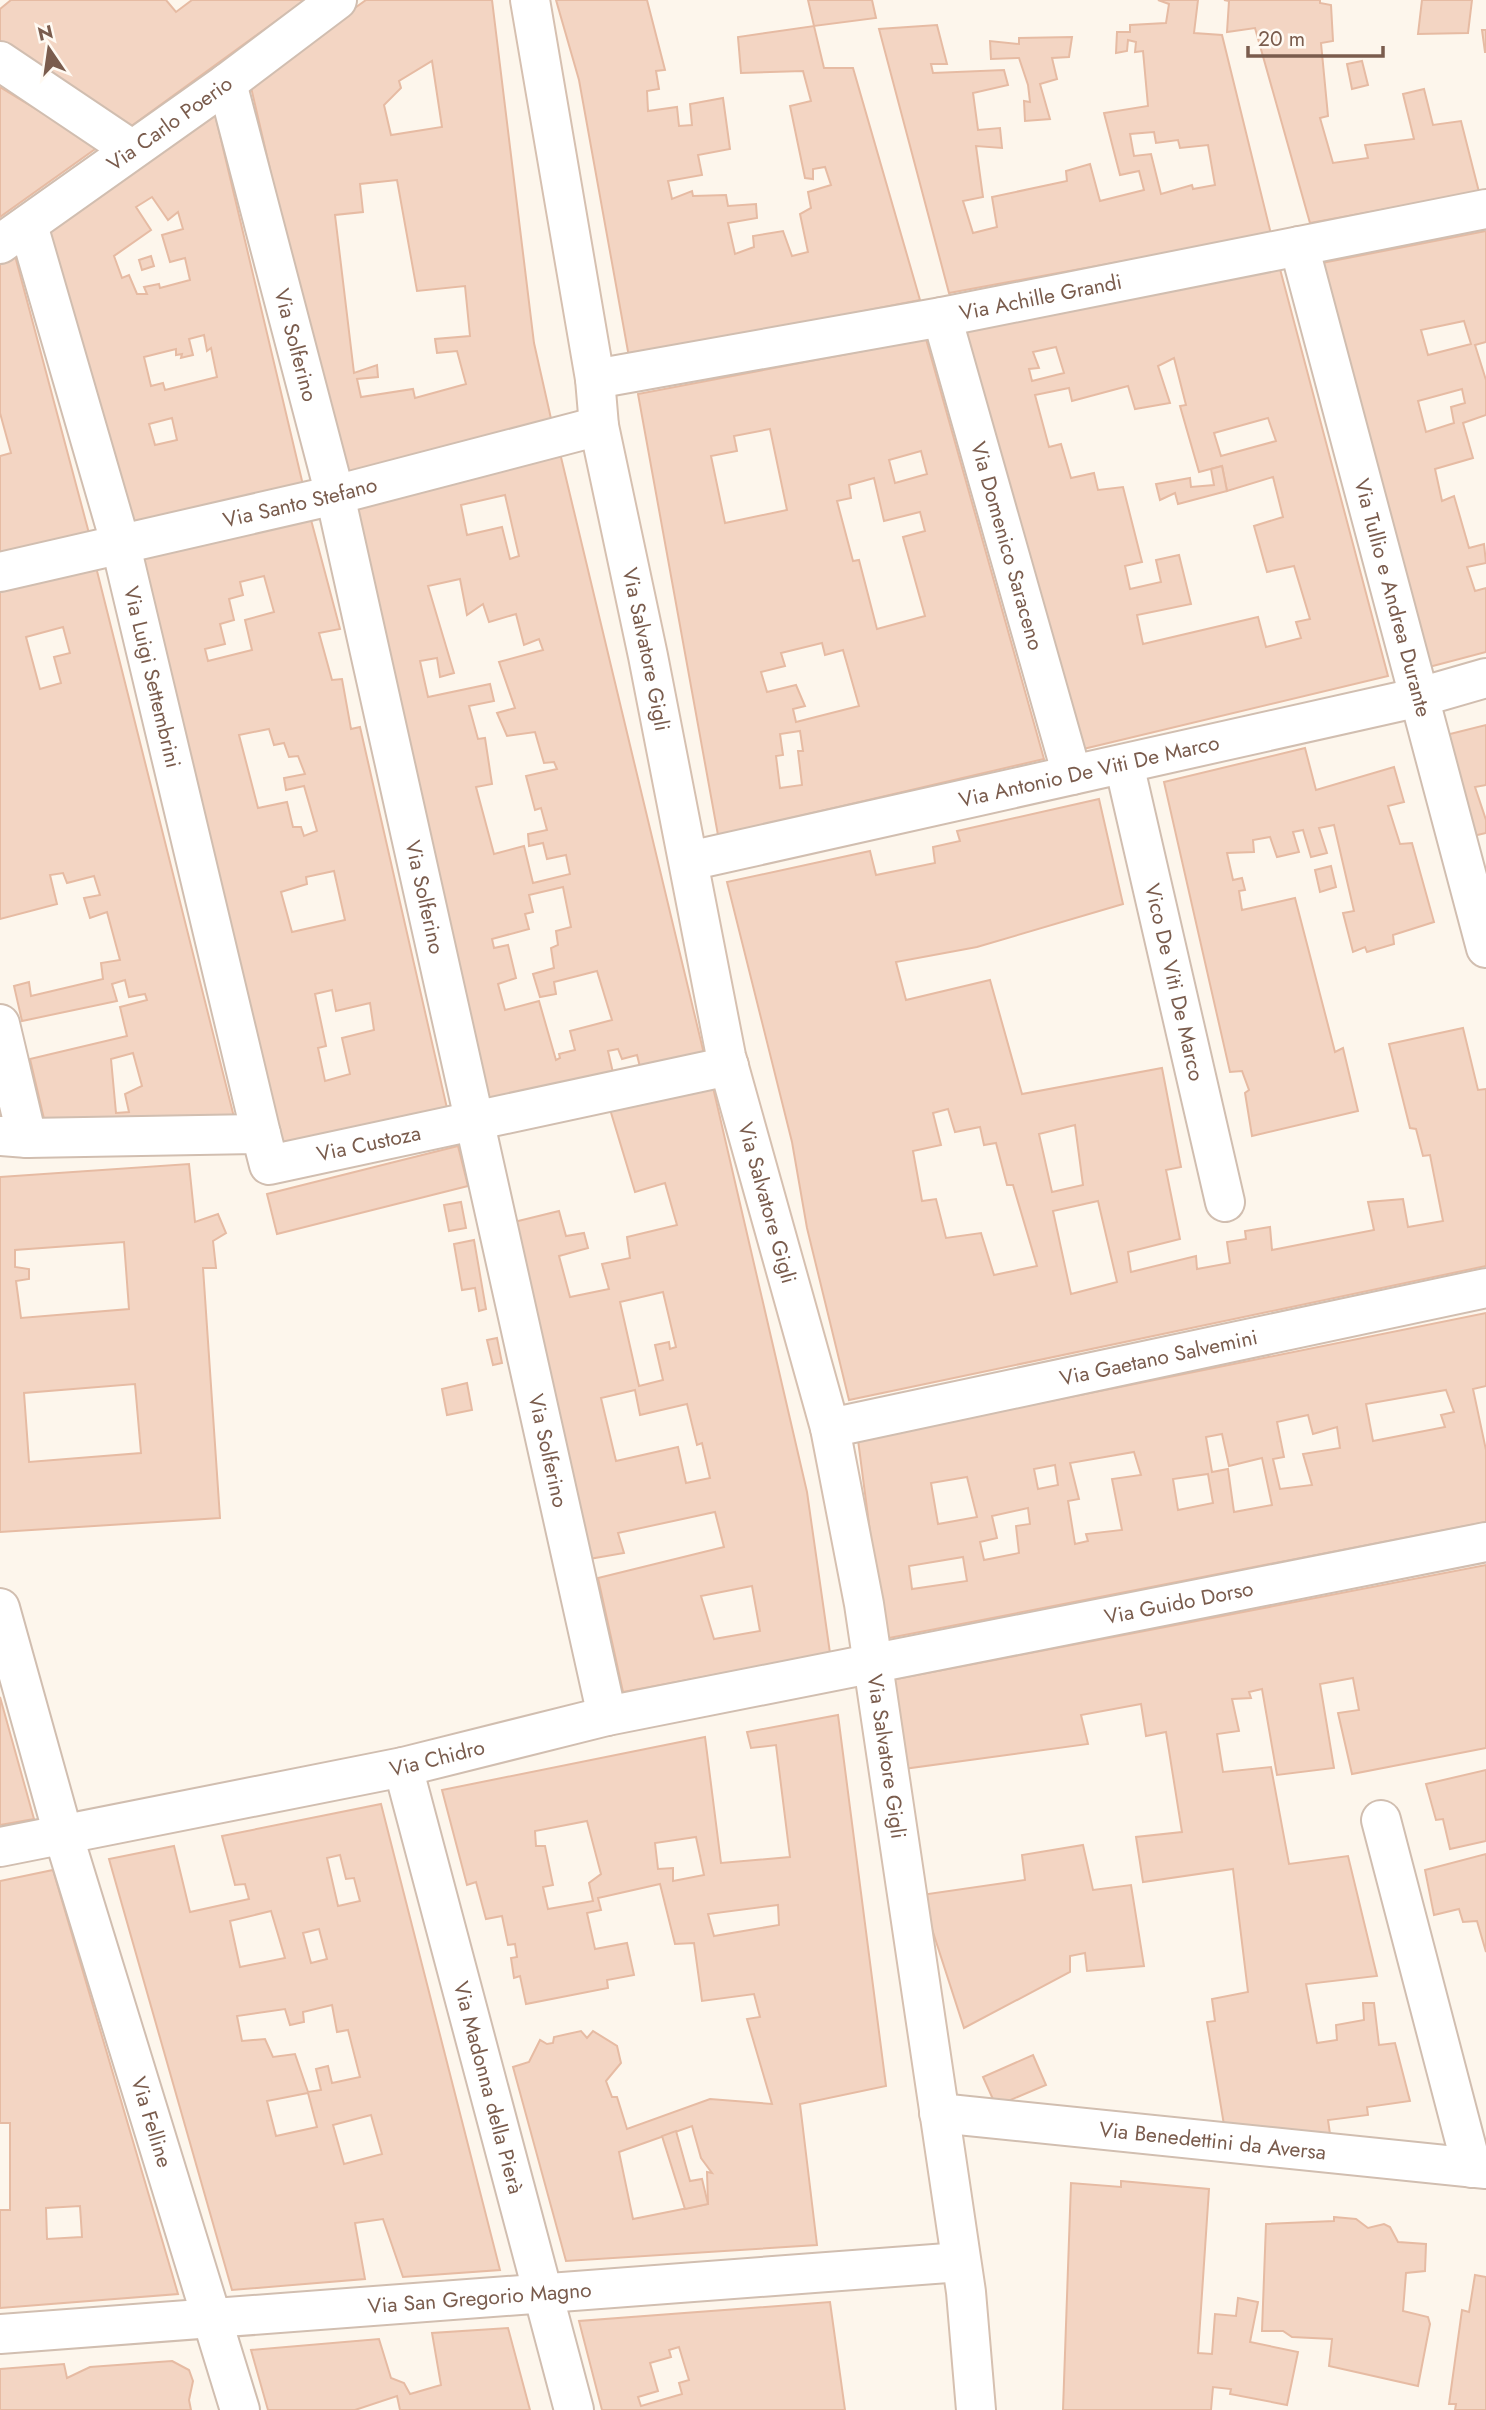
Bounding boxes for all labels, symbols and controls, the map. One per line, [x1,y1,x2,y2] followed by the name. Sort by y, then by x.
[14,14,84,84] north arrow
[1248,14,1383,58] scale bar
[35,18,56,48] text: N
[1258,24,1305,54] text: 20 m
[101,69,238,179] street label: Via Carlo Poerio
[957,267,1124,328] street label: Via Achille Grandi
[267,285,325,405] street label: Via Solferino
[963,438,1051,654] street label: Via Domenico Saraceno
[220,470,380,535] street label: Via Santo Stefano
[1347,475,1439,720] street label: Via Tullio e Andrea Durante
[615,565,677,734] street label: Via Salvatore Gigli
[116,583,188,771] street label: Via Luigi Settembrini
[956,727,1222,815] street label: Via Antonio De Viti De Marco
[397,838,452,957] street label: Via Solferino
[1137,881,1212,1084] street label: Vico De Viti De Marco
[314,1118,423,1169] street label: Via Custoza
[730,1119,804,1287] street label: Via Salvatore Gigli
[1057,1322,1260,1394] street label: Via Gaetano Salvemini
[521,1391,575,1510] street label: Via Solferino
[1102,1573,1256,1632] street label: Via Guido Dorso
[860,1672,914,1841] street label: Via Salvatore Gigli
[387,1732,488,1784] street label: Via Chidro
[446,1978,531,2198] street label: Via Madonna della Pierà
[123,2073,180,2171] street label: Via Felline
[1098,2114,1328,2168] street label: Via Benedettini da Aversa
[367,2275,593,2321] street label: Via San Gregorio Magno

